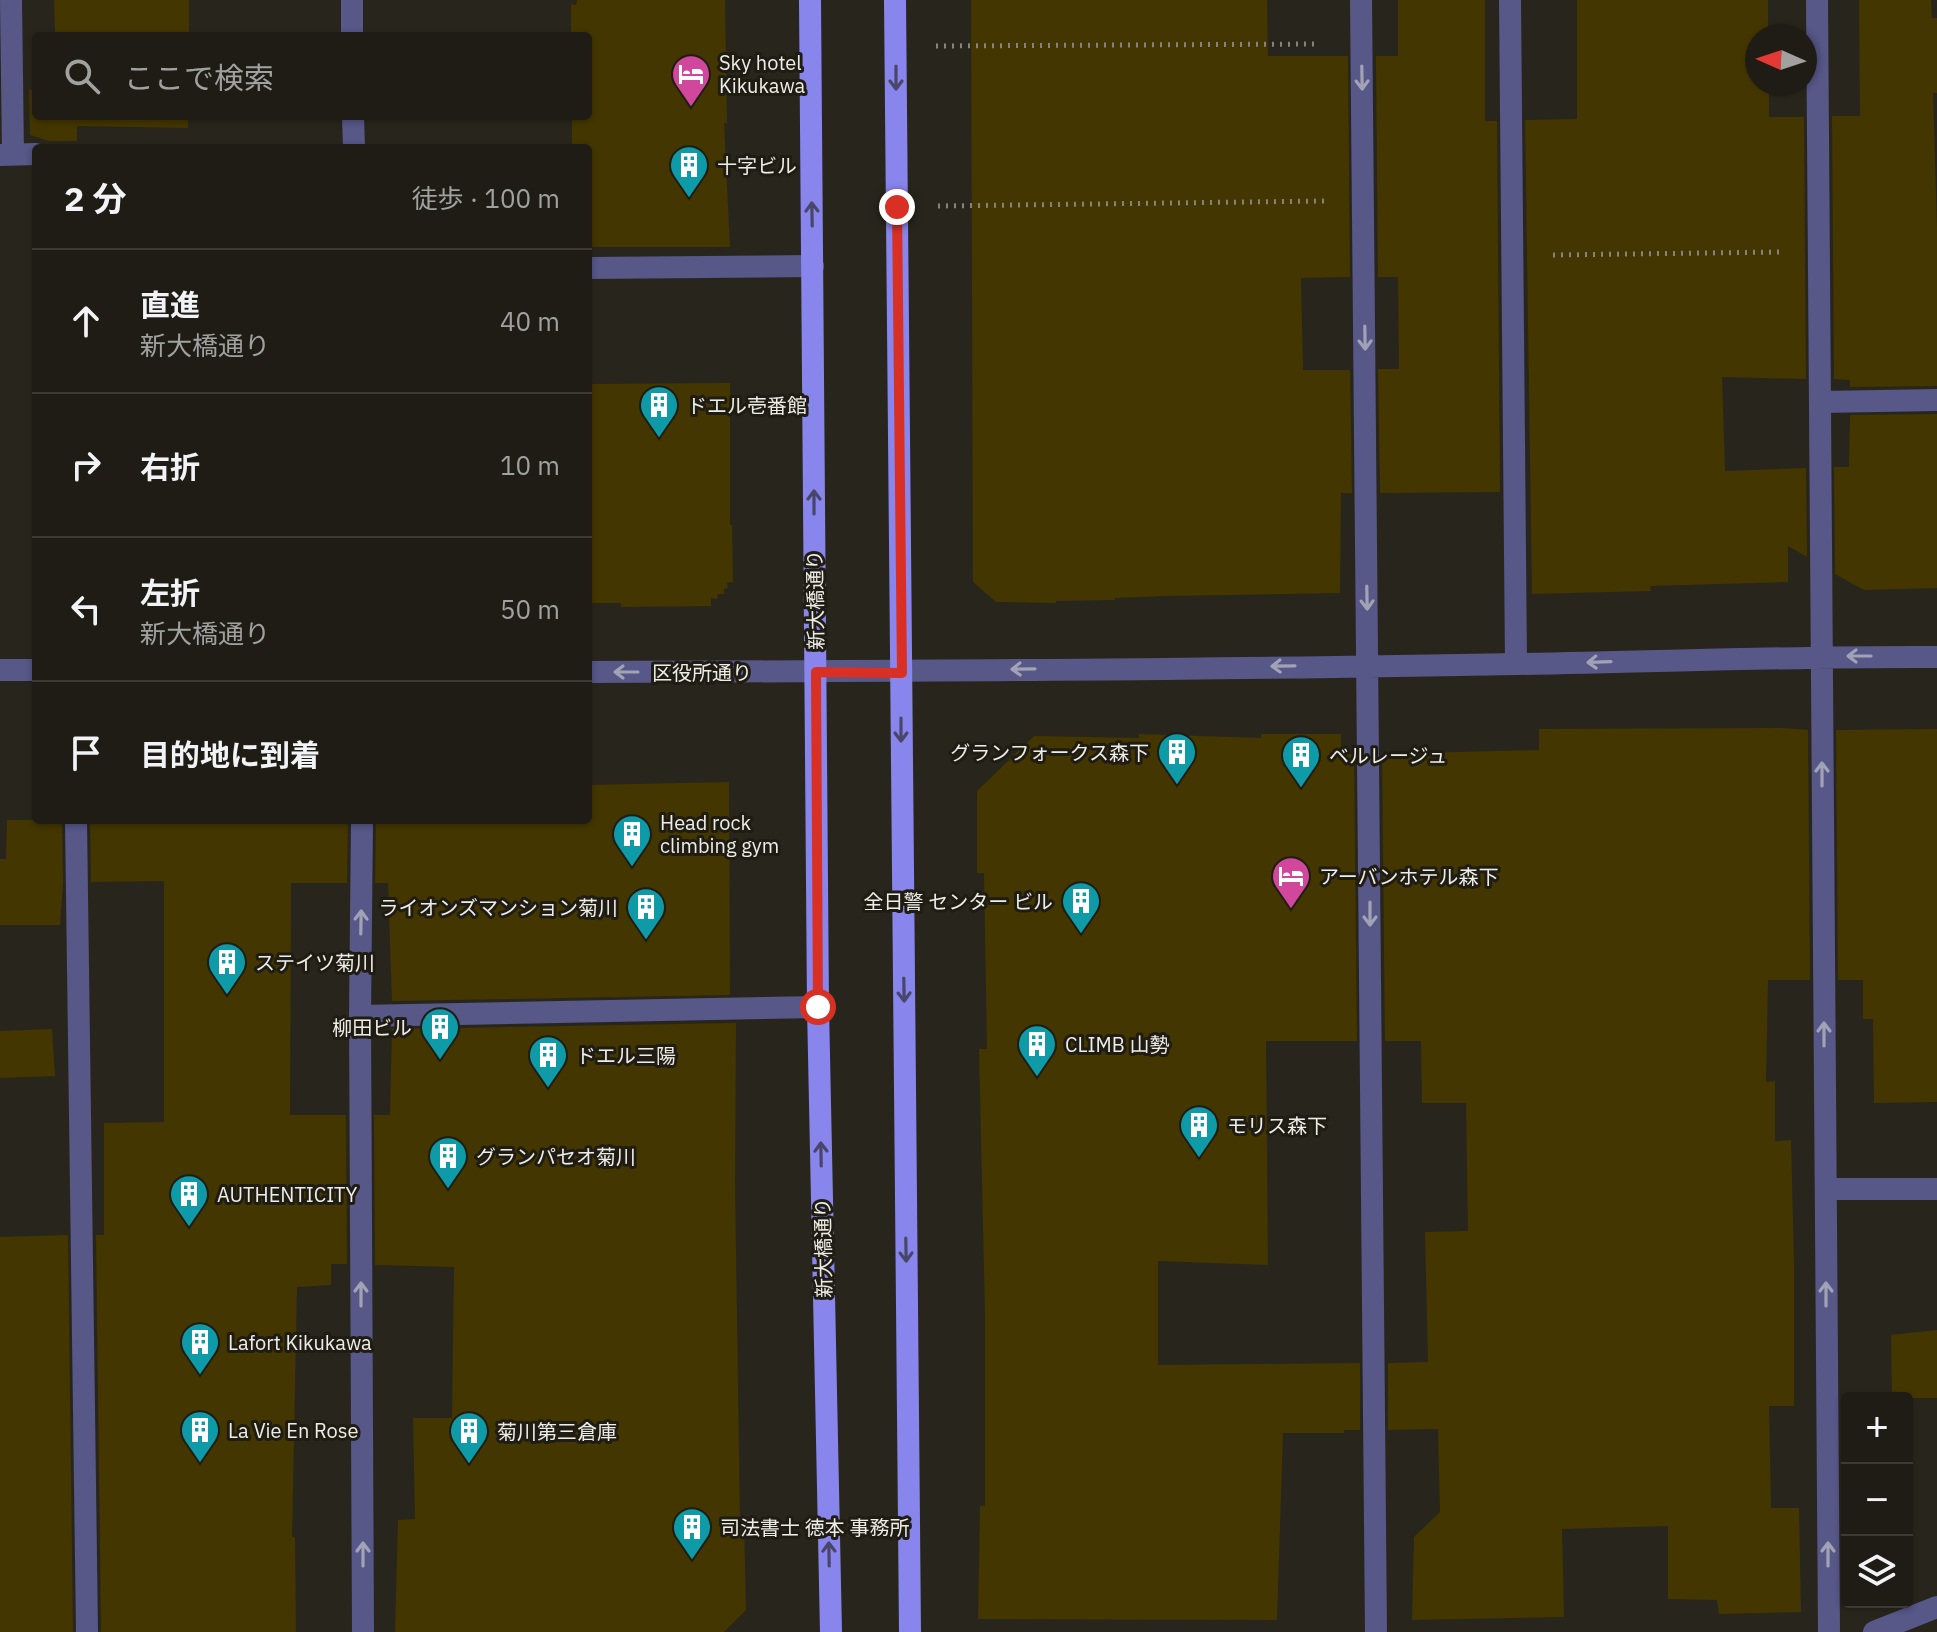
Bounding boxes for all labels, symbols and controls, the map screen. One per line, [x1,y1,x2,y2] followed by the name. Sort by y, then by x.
[1745,24,1817,96] north arrow
[32,32,592,120] search box
[719,49,806,99] place label: Sky hotel Kikukawa
[670,53,712,108] hotel icon: Sky hotel Kikukawa
[60,54,104,98] icon: search
[124,58,274,97] text: ここで検索
[888,64,904,91] one-way arrow
[1354,64,1370,91] one-way arrow
[668,144,710,199] building icon: 十字ビル
[717,152,797,179] place label: 十字ビル
[64,176,126,220] text: 2 分
[412,181,560,215] text: 徒歩 · 100 m
[879,189,915,225] route end
[804,201,820,228] one-way arrow
[140,285,200,324] text: 直進
[64,299,108,343] icon: ahead
[500,304,560,338] text: 40 m
[1357,324,1373,351] one-way arrow
[140,328,270,362] text: 新大橋通り
[638,384,680,439] building icon: ドエル壱番館
[687,392,807,419] place label: ドエル壱番館
[64,443,108,487] icon: right
[140,447,200,486] text: 右折
[500,448,560,482] text: 10 m
[806,489,822,516] one-way arrow
[801,550,829,650] street label: 新大橋通り
[140,573,200,612] text: 左折
[1359,584,1375,611] one-way arrow
[64,587,108,631] icon: left
[500,592,560,626] text: 50 m
[140,616,270,650] text: 新大橋通り
[1846,648,1873,664] one-way arrow
[1586,654,1613,670] one-way arrow
[652,659,752,686] street label: 区役所通り
[1270,659,1297,674] one-way arrow
[1010,661,1037,677] one-way arrow
[613,664,640,680] one-way arrow
[893,716,909,743] one-way arrow
[64,731,108,775] icon: arrive
[1156,731,1198,786] building icon: グランフォークス森下
[1280,734,1322,789] building icon: ベルレージュ
[140,735,320,774] text: 目的地に到着
[950,739,1149,766] place label: グランフォークス森下
[1329,742,1447,769] place label: ベルレージュ
[1815,761,1830,788] one-way arrow
[660,809,779,859] place label: Head rock climbing gym
[611,813,653,868] building icon: Head rock climbing gym
[1270,855,1312,910] hotel icon: アーバンホテル森下
[1319,863,1499,890] place label: アーバンホテル森下
[1060,880,1102,935] building icon: 全日警 センター ビル
[625,886,667,941] building icon: ライオンズマンション菊川
[864,888,1053,915] place label: 全日警 センター ビル
[378,894,618,921] place label: ライオンズマンション菊川
[1362,900,1378,927] one-way arrow
[353,909,369,936] one-way arrow
[206,941,248,996] building icon: ステイツ菊川
[255,949,375,976] place label: ステイツ菊川
[896,976,912,1003] one-way arrow
[800,989,836,1025] route start
[419,1006,461,1061] building icon: 柳田ビル
[332,1014,412,1041] place label: 柳田ビル
[1817,1021,1832,1048] one-way arrow
[1016,1023,1058,1078] building icon: CLIMB 山勢
[1065,1031,1169,1058] place label: CLIMB 山勢
[527,1034,569,1089] building icon: ドエル三陽
[576,1042,676,1069] place label: ドエル三陽
[1178,1104,1220,1159] building icon: モリス森下
[1227,1112,1327,1139] place label: モリス森下
[427,1135,469,1190] building icon: グランパセオ菊川
[813,1141,828,1168] one-way arrow
[476,1143,636,1170] place label: グランパセオ菊川
[168,1173,210,1228] building icon: AUTHENTICITY
[217,1181,358,1208] place label: AUTHENTICITY
[809,1198,837,1298] street label: 新大橋通り
[899,1236,914,1263] one-way arrow
[353,1281,369,1308] one-way arrow
[1818,1281,1834,1308] one-way arrow
[179,1321,221,1376] building icon: Lafort Kikukawa
[228,1329,372,1356] place label: Lafort Kikukawa
[1841,1392,1913,1608] map controls
[1841,1392,1913,1464] button: +
[179,1409,221,1464] building icon: La Vie En Rose
[448,1410,490,1465] building icon: 菊川第三倉庫
[228,1417,358,1444] place label: La Vie En Rose
[497,1418,617,1445] place label: 菊川第三倉庫
[1841,1464,1913,1536] button: −
[671,1506,713,1561] building icon: 司法書士 徳本 事務所
[720,1514,909,1541] place label: 司法書士 徳本 事務所
[1841,1536,1913,1608] button: layers
[355,1541,370,1568] one-way arrow
[821,1541,837,1568] one-way arrow
[1820,1541,1836,1568] one-way arrow

